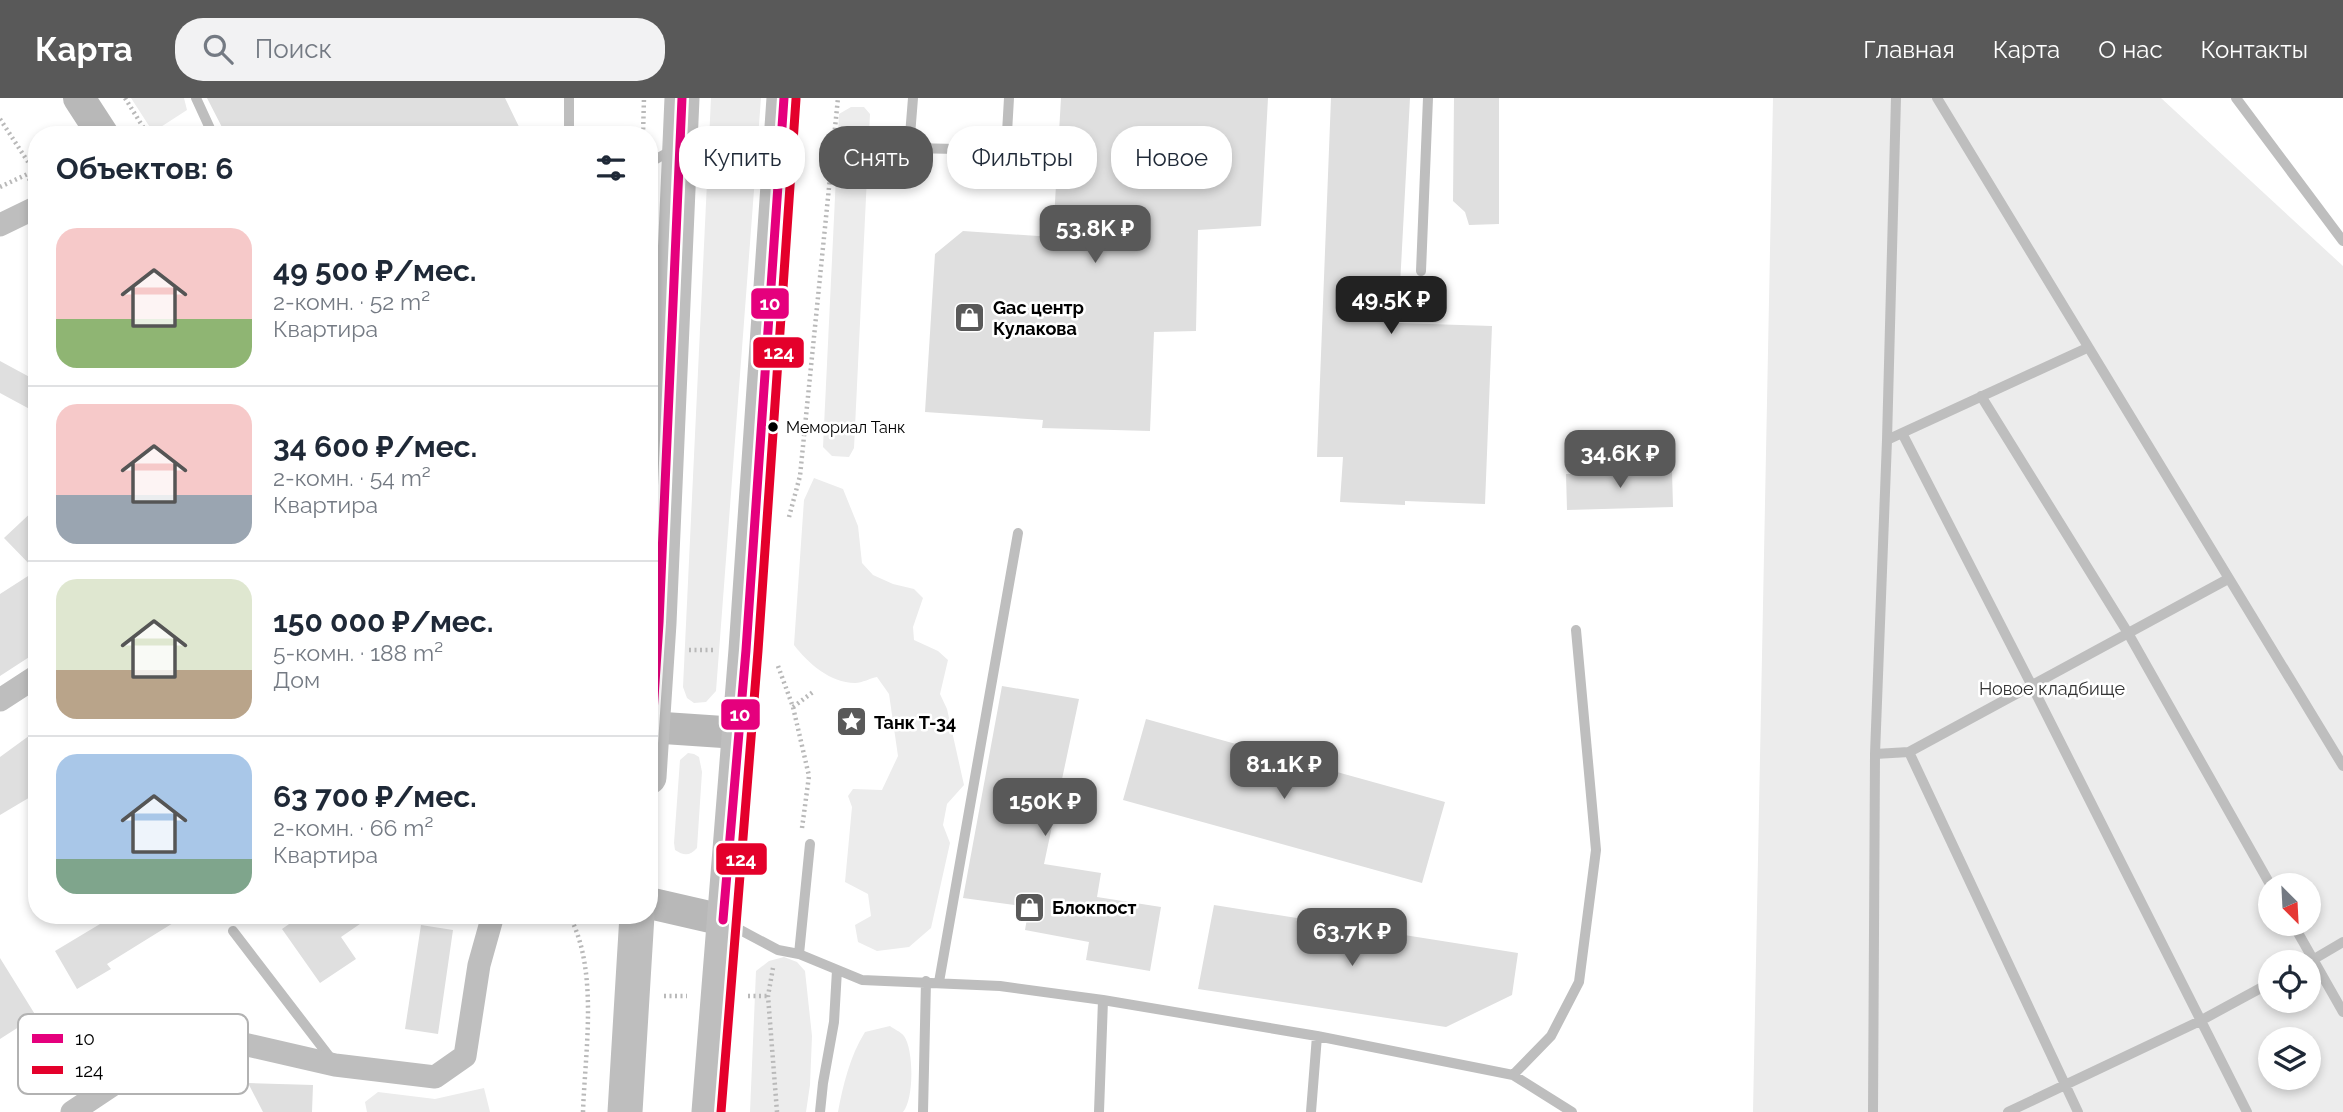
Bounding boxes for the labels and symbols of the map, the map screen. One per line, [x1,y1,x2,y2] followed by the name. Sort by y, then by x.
[1030,206,1160,265] pin: 53.8K ₽
[1326,276,1456,336] pin: 49.5K ₽
[750,287,790,320] line badge: 10
[759,292,781,314] text: 10
[993,297,1084,339] place label: Gac центр Кулакова
[953,300,987,334] shop icon: Gac центр Кулакова
[752,336,805,369] line badge: 124
[764,341,795,363] text: 124
[786,418,905,437] place label: Мемориал Танк
[766,420,780,434] marker: Мемориал Танк
[1555,430,1685,490] pin: 34.6K ₽
[1979,678,2126,699] park label: Новое кладбище
[720,698,761,731] line badge: 10
[729,703,751,725] text: 10
[834,705,868,739] place icon: Танк Т-34
[874,712,956,733] place label: Танк Т-34
[1219,742,1349,801] pin: 81.1K ₽
[988,778,1102,838] pin: 150K ₽
[715,842,768,876] line badge: 124
[726,848,757,870] text: 124
[2258,873,2320,936] north arrow
[1012,890,1046,924] shop icon: Блокпост
[1052,897,1137,918] place label: Блокпост
[1287,908,1417,968] pin: 63.7K ₽
[18,1014,248,1094] legend
[75,1027,95,1049] text: 10
[75,1059,103,1081] text: 124

